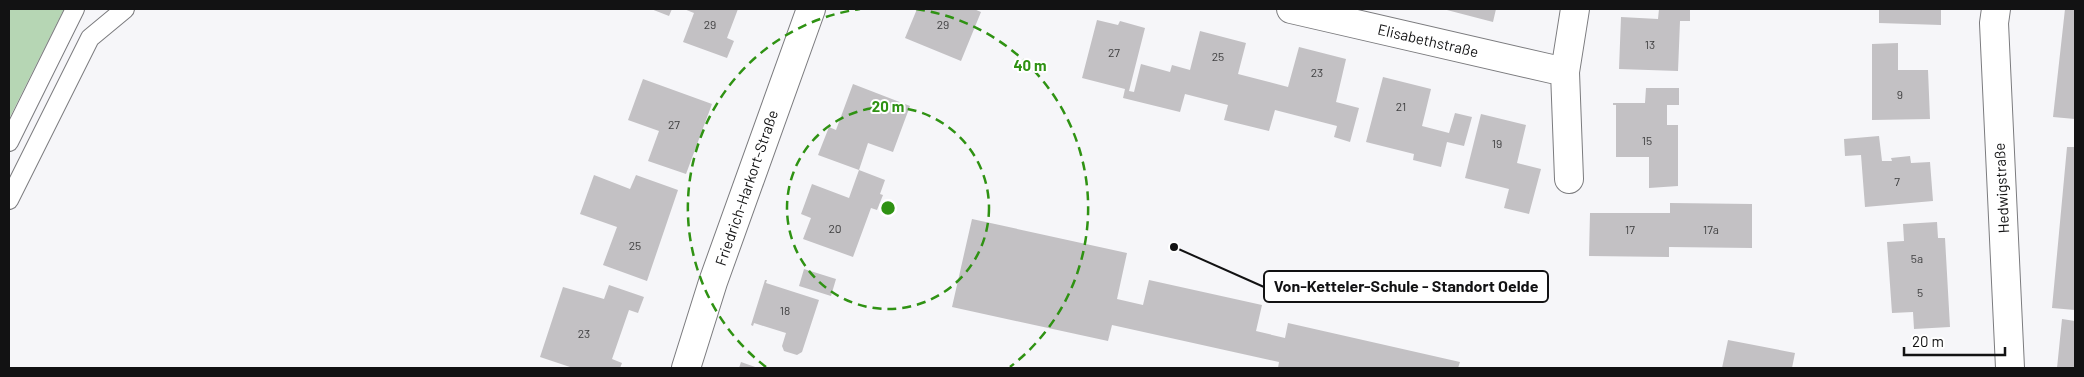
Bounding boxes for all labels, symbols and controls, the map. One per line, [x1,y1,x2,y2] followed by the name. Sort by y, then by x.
[704,17,716,31] house number: 29
[937,17,949,31] house number: 29
[1376,20,1480,60] street label: Elisabethstraße
[1645,37,1655,51] house number: 13
[1108,45,1120,59] house number: 27
[1212,49,1224,63] house number: 25
[1013,56,1047,74] text: 40 m
[1311,65,1323,79] house number: 23
[1897,87,1903,101] house number: 9
[872,97,904,115] text: 20 m
[1396,99,1406,113] house number: 21
[711,107,781,268] street label: Friedrich-Harkort-Straße
[668,117,680,131] house number: 27
[1642,133,1652,147] house number: 15
[1492,136,1502,150] house number: 19
[1990,142,2012,234] street label: Hedwigstraße
[1894,174,1900,188] house number: 7
[879,199,897,217] centre of rings
[828,221,842,235] house number: 20
[1625,222,1635,236] house number: 17
[1703,222,1719,236] house number: 17a
[629,238,641,252] house number: 25
[1911,251,1923,265] house number: 5a
[1264,271,1548,302] callout: Von-Ketteler-Schule - Standort Oelde
[1274,276,1539,295] text: Von-Ketteler-Schule - Standort Oelde
[1917,285,1923,299] house number: 5
[780,303,790,317] house number: 18
[1904,324,2005,356] scale bar
[578,326,590,340] house number: 23
[1912,332,1944,350] text: 20 m

